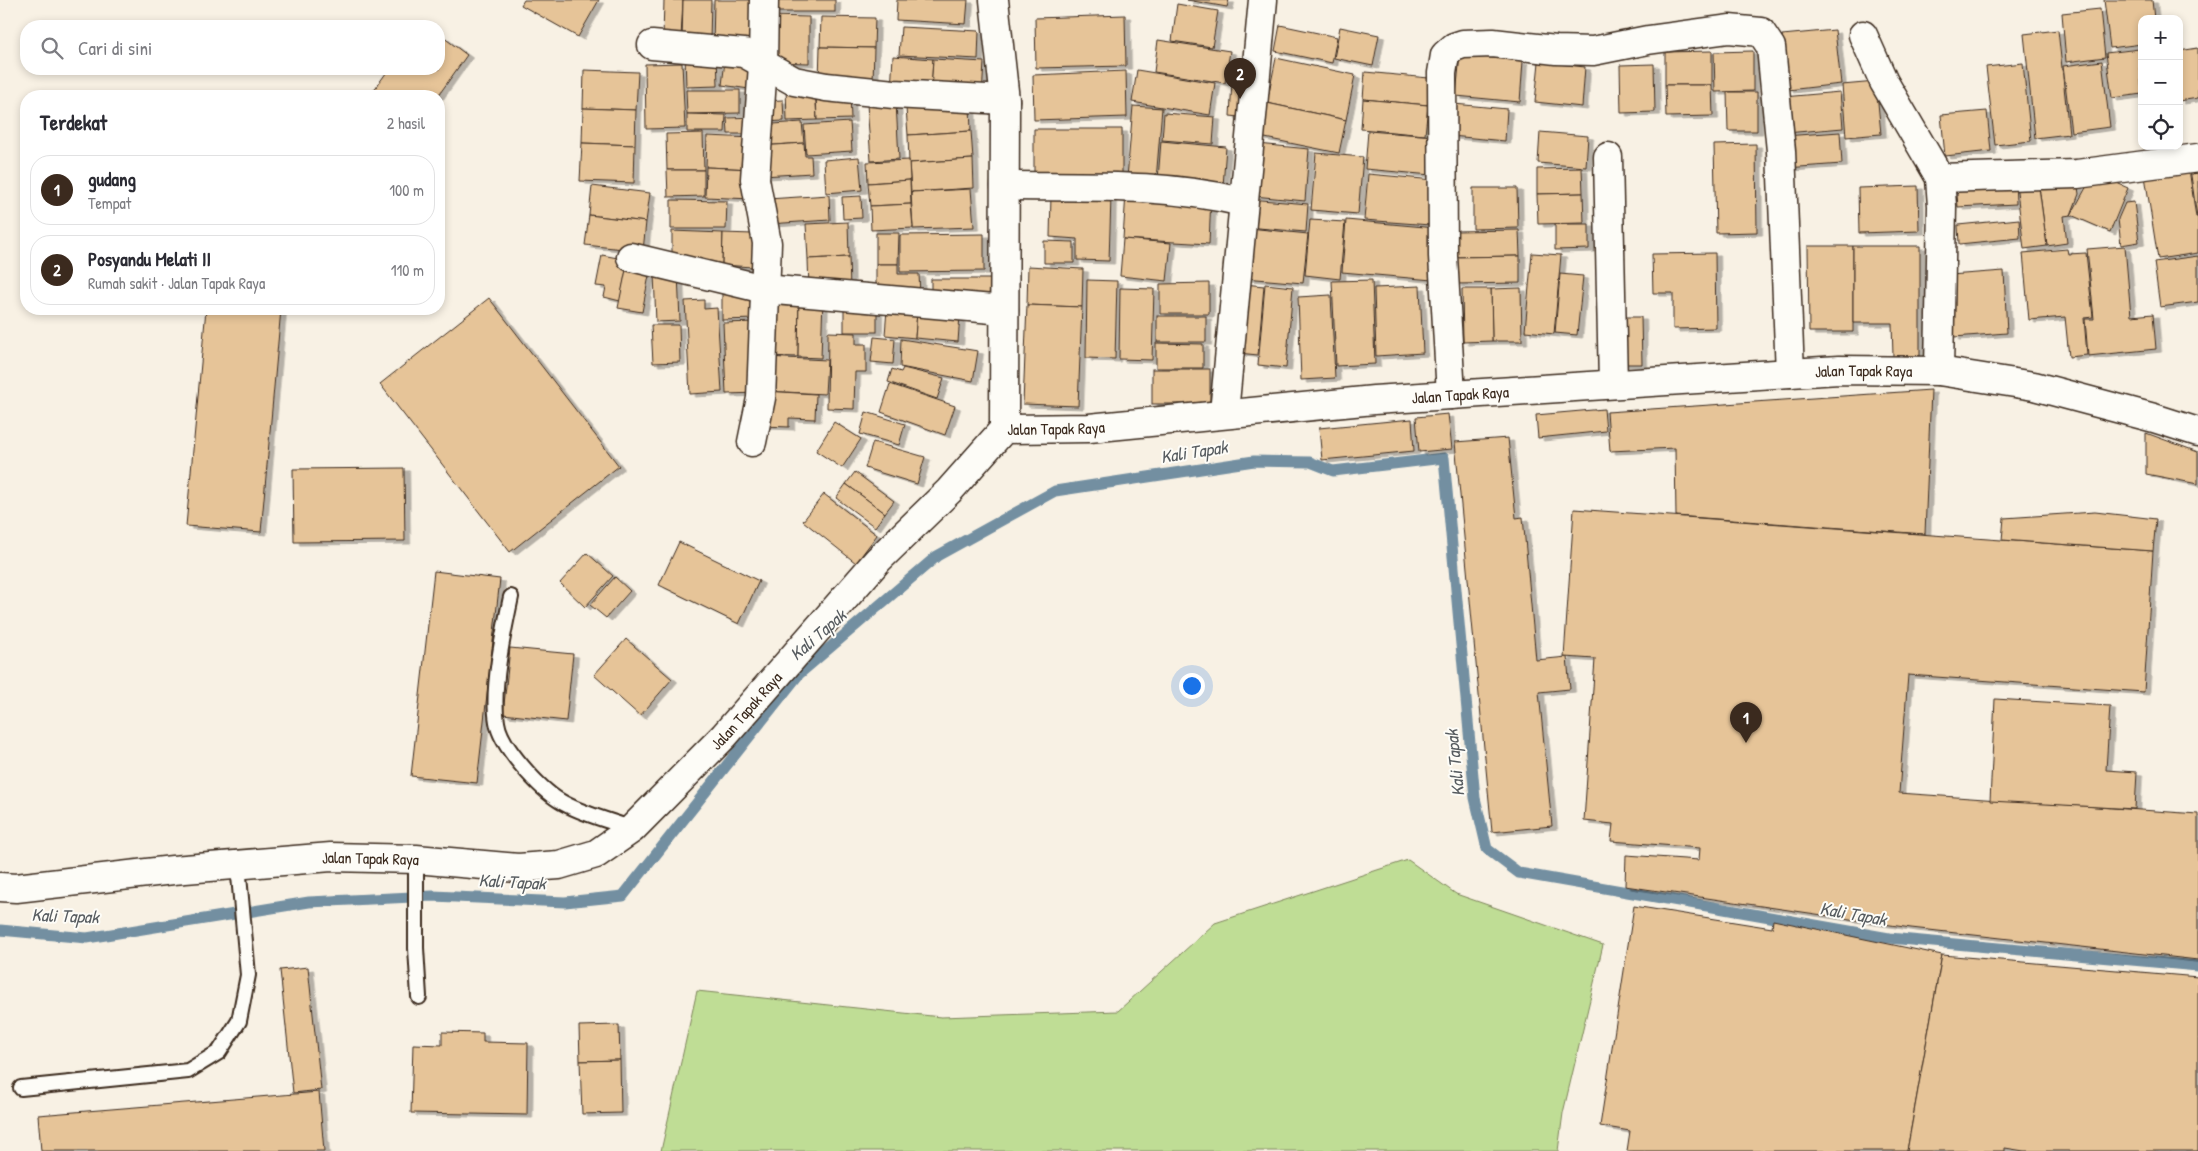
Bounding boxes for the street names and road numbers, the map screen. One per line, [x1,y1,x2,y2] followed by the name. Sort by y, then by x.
[1814,359,1912,382] street label: Jalan Tapak Raya
[1411,380,1510,409] street label: Jalan Tapak Raya
[1007,416,1106,440] street label: Jalan Tapak Raya
[706,667,787,754] street label: Jalan Tapak Raya
[321,846,420,870] street label: Jalan Tapak Raya

